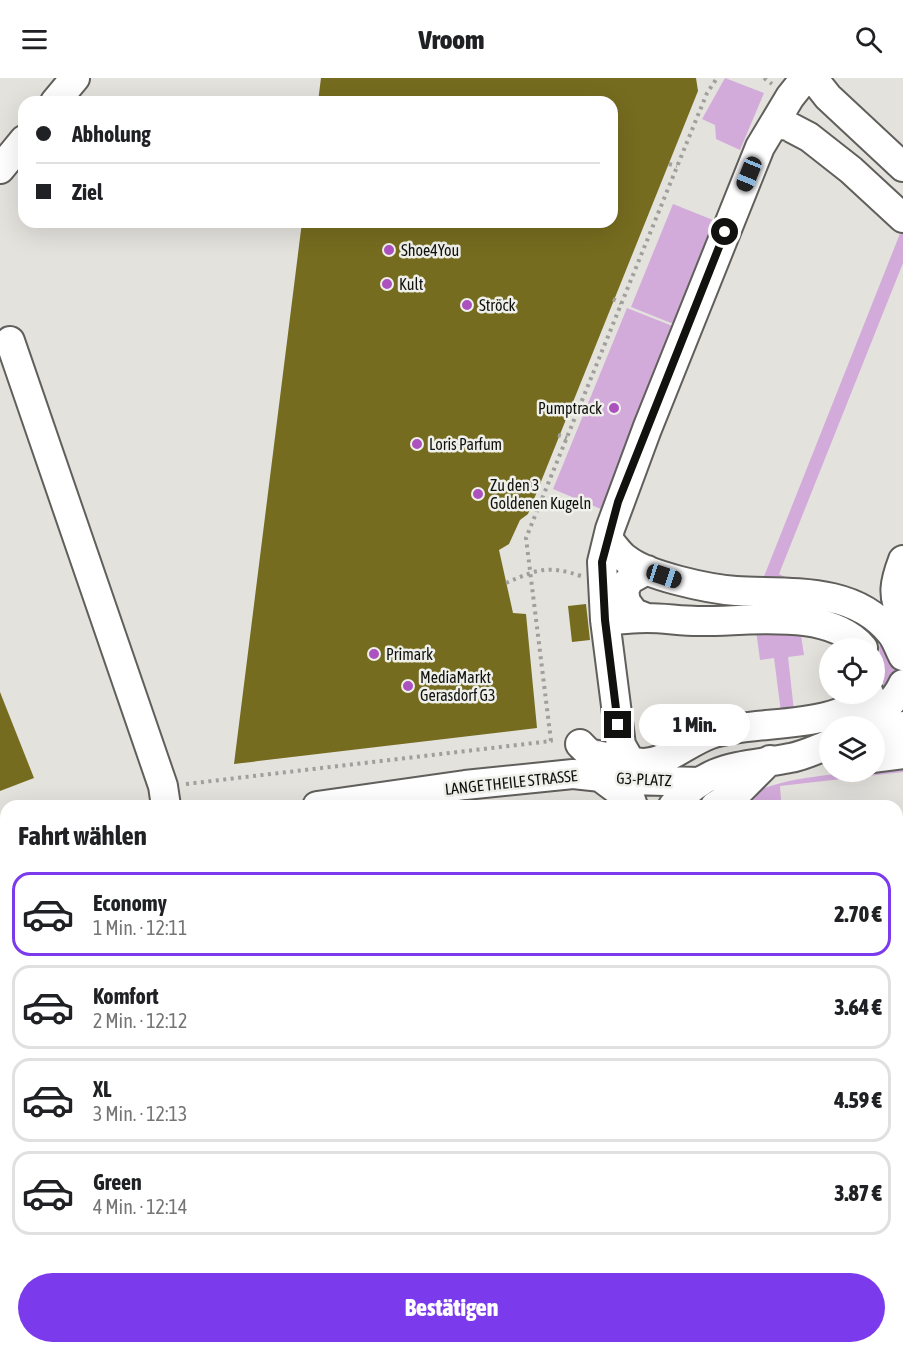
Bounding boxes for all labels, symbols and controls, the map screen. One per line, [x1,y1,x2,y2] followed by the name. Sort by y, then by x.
[18,23,51,56] icon: menu
[852,23,885,56] icon: search
[418,24,485,55] text: Vroom
[72,121,151,147] text: Abholung
[734,154,764,194] car
[72,179,103,205] text: Ziel
[711,218,738,245] route start
[401,241,459,259] place label: Shoe4You
[382,243,396,257] marker: Shoe4You
[399,275,424,293] place label: Kult
[380,277,394,291] marker: Kult
[479,296,516,314] place label: Ströck
[460,298,474,312] marker: Ströck
[538,399,602,418] place label: Pumptrack
[607,401,621,415] marker: Pumptrack
[429,435,502,453] place label: Loris Parfum
[410,437,424,451] marker: Loris Parfum
[490,476,591,513] place label: Zu den 3 Goldenen Kugeln
[471,487,485,501] marker: Zu den 3 Goldenen Kugeln
[644,562,684,590] car
[819,638,885,782] map controls
[819,638,885,704] button: locate
[386,645,433,663] place label: Primark
[367,647,381,661] marker: Primark
[420,668,496,704] place label: MediaMarkt Gerasdorf G3
[401,679,415,693] marker: MediaMarkt Gerasdorf G3
[639,704,750,746] callout: 1 Min.
[604,711,631,738] route end
[673,713,716,736] text: 1 Min.
[819,716,885,782] button: layers
[444,766,578,798] street label: LANGE THEILE STRASSE
[616,769,672,789] street label: G3-PLATZ
[18,820,147,851] text: Fahrt wählen
[21,887,75,941] icon: car
[93,890,167,916] text: Economy
[834,901,882,927] text: 2.70 €
[93,916,187,939] text: 1 Min. · 12:11
[21,980,75,1034] icon: car
[93,983,159,1009] text: Komfort
[834,994,882,1020] text: 3.64 €
[93,1009,187,1032] text: 2 Min. · 12:12
[21,1073,75,1127] icon: car
[93,1076,111,1102] text: XL
[834,1087,882,1113] text: 4.59 €
[93,1102,187,1125] text: 3 Min. · 12:13
[21,1166,75,1220] icon: car
[93,1169,142,1195] text: Green
[834,1180,882,1206] text: 3.87 €
[93,1195,187,1218] text: 4 Min. · 12:14
[18,1273,885,1342] button: Bestätigen

